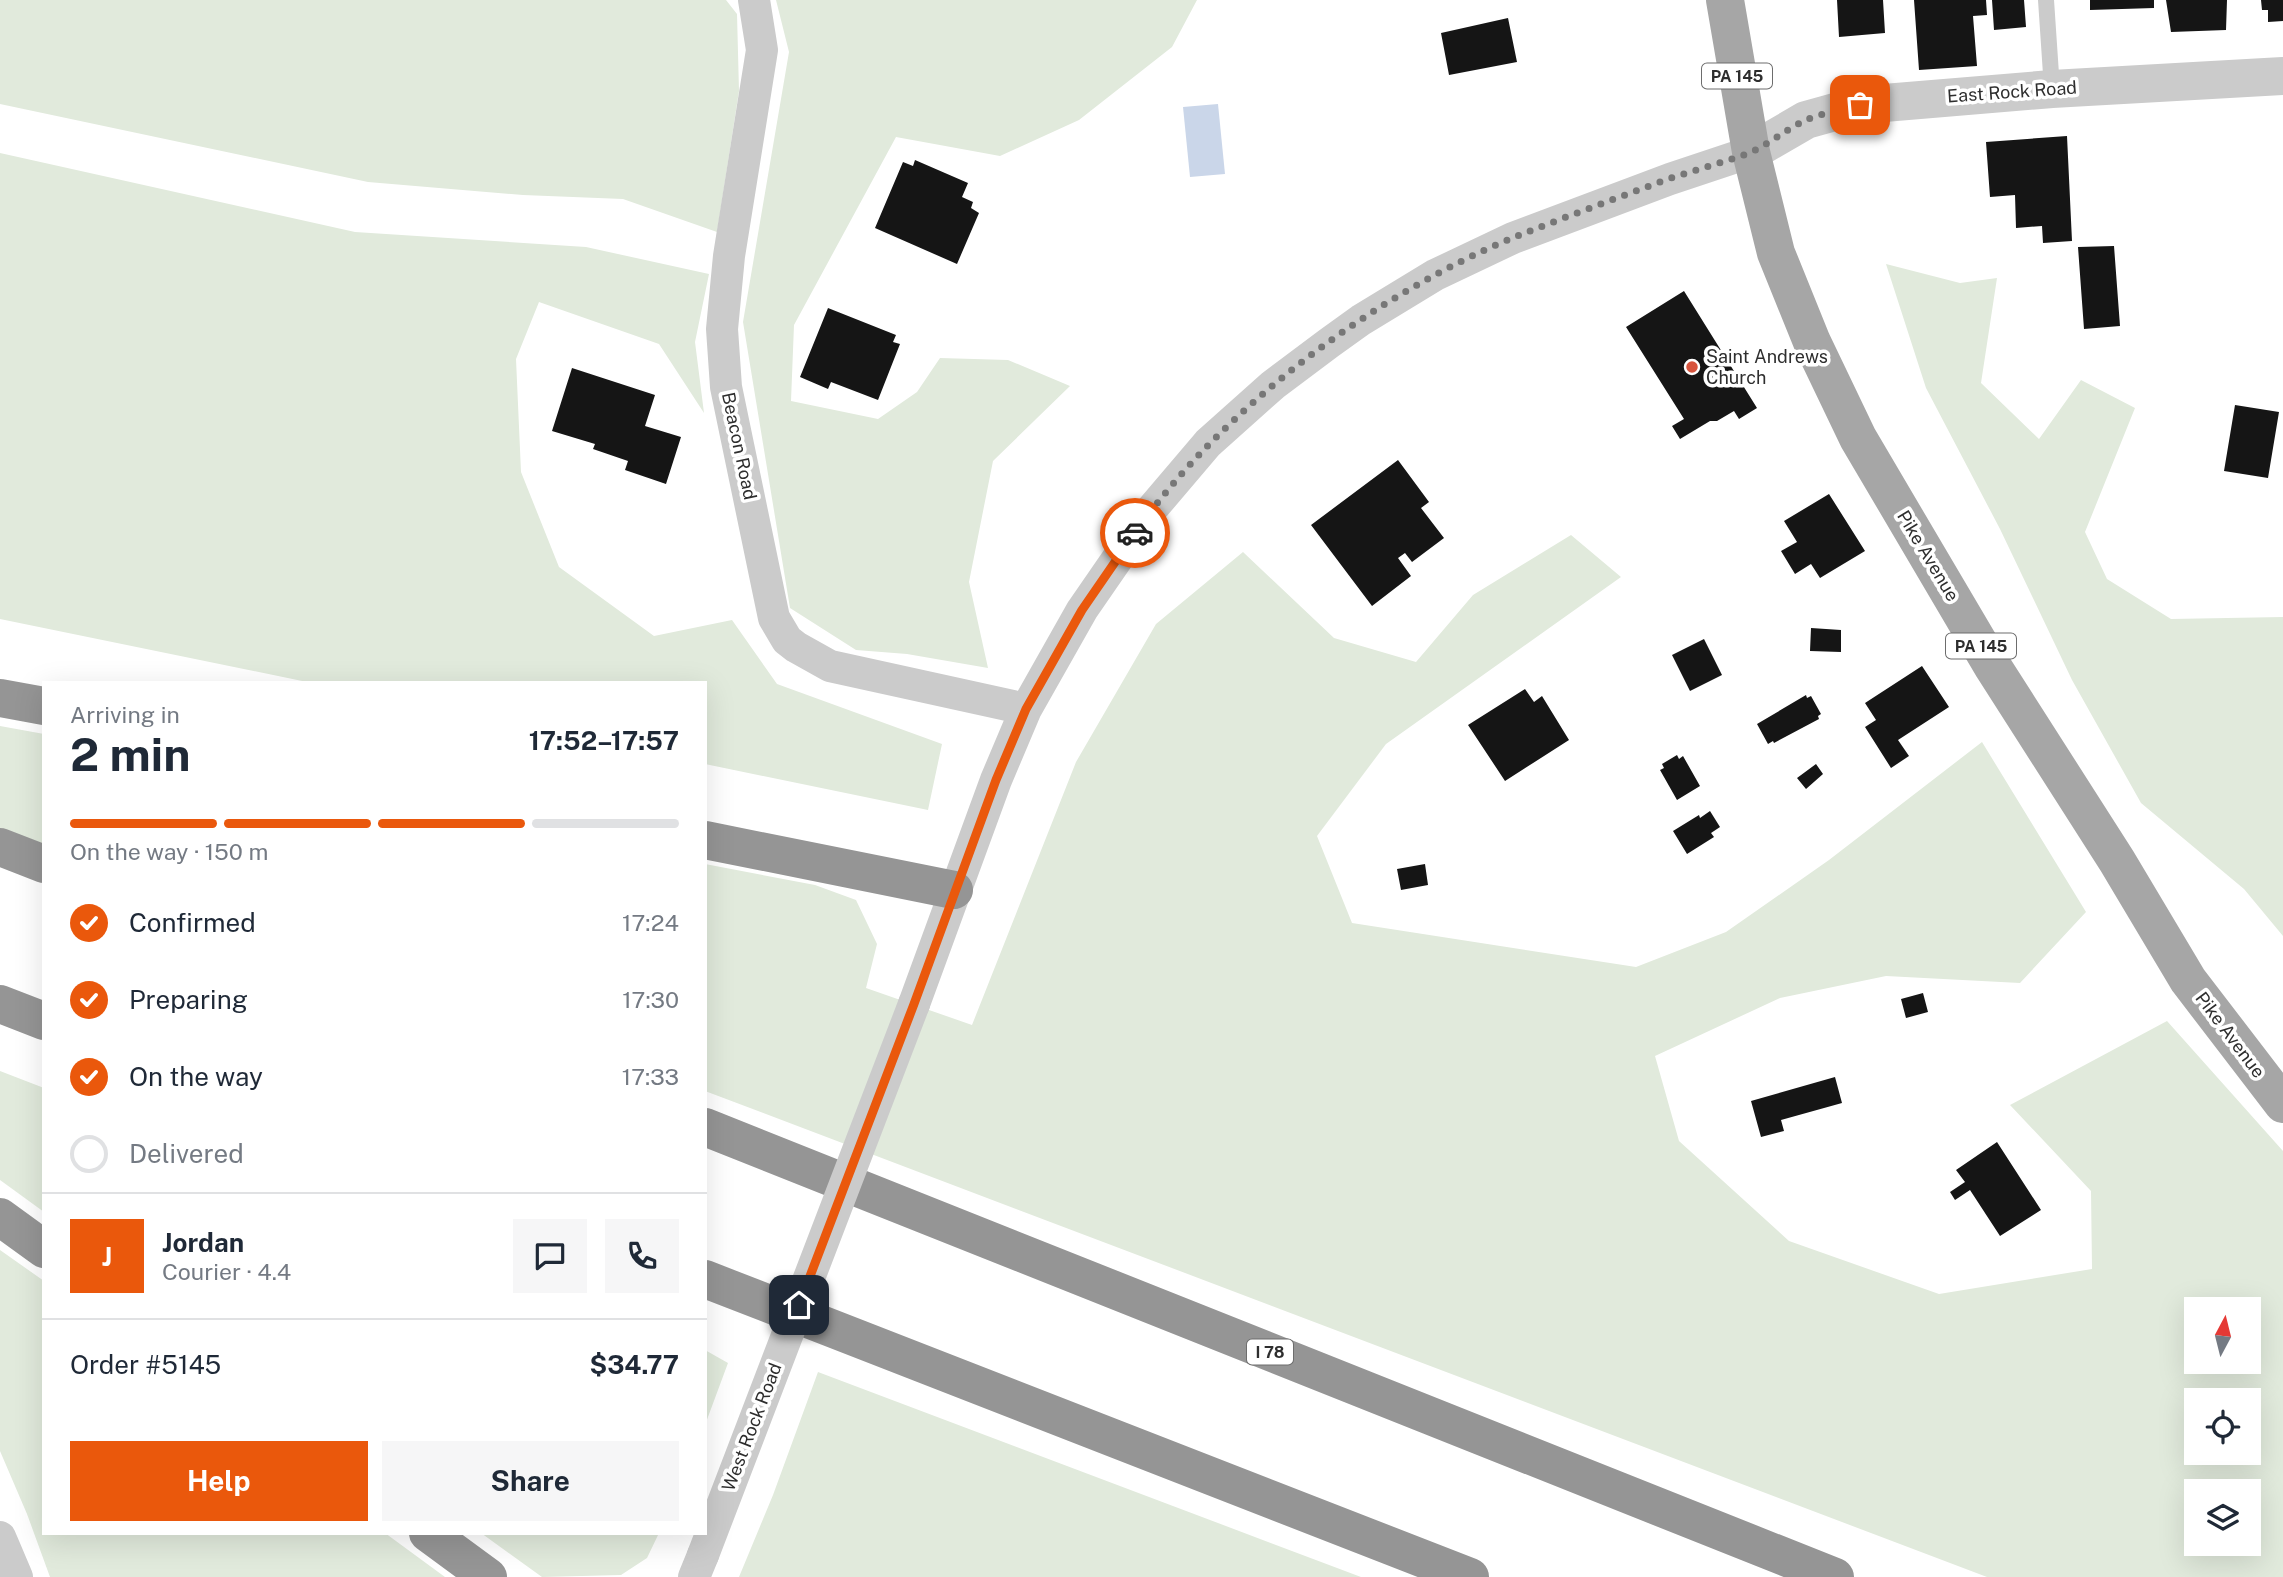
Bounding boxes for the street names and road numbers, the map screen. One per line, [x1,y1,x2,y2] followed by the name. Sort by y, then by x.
[1702,64,1772,88] road number: PA 145
[1946,76,2078,107] street label: East Rock Road
[718,390,761,502] street label: Beacon Road
[1893,507,1964,605] street label: Pike Avenue
[1946,634,2016,659] road number: PA 145
[2191,988,2269,1082] street label: Pike Avenue
[1247,1340,1293,1364] road number: I 78
[717,1360,786,1494] street label: West Rock Road

